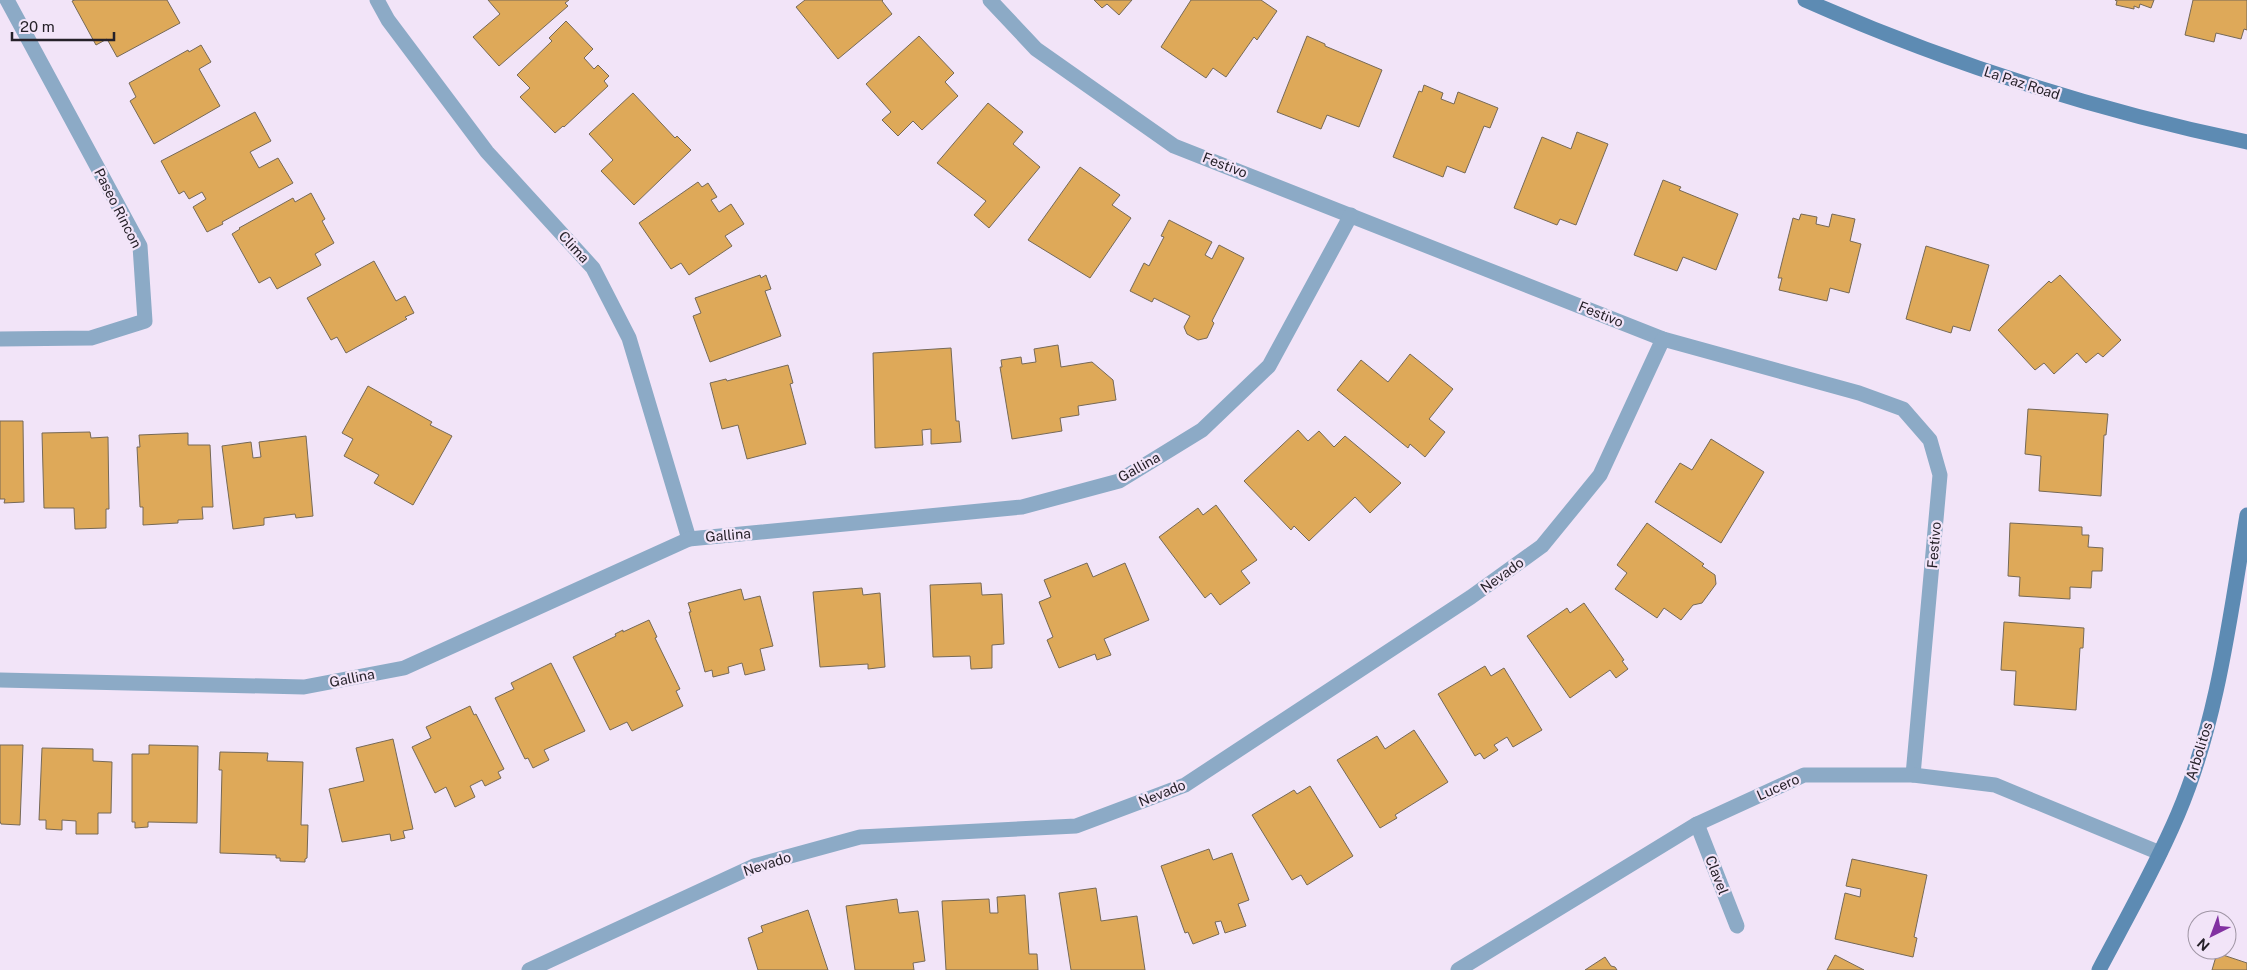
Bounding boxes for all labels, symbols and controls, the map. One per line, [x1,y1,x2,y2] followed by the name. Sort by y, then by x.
[12,10,115,42] scale bar
[20,18,55,35] text: 20 m
[1982,63,2062,103] street label: La Paz Road
[1200,149,1250,181] street label: Festivo
[91,165,145,251] street label: Paseo Rincon
[555,228,593,266] street label: Clima
[1576,298,1626,330] street label: Festivo
[1115,449,1163,485] street label: Gallina
[1924,521,1944,569] street label: Festivo
[705,525,751,545] street label: Gallina
[1477,554,1527,596] street label: Nevado
[328,666,376,690] street label: Gallina
[2183,720,2215,782] street label: Arbolitos
[1754,771,1802,803] street label: Lucero
[1136,776,1188,810] street label: Nevado
[741,849,793,879] street label: Nevado
[1702,853,1732,897] street label: Clavel
[2187,910,2237,960] north arrow
[2194,935,2213,954] text: N

